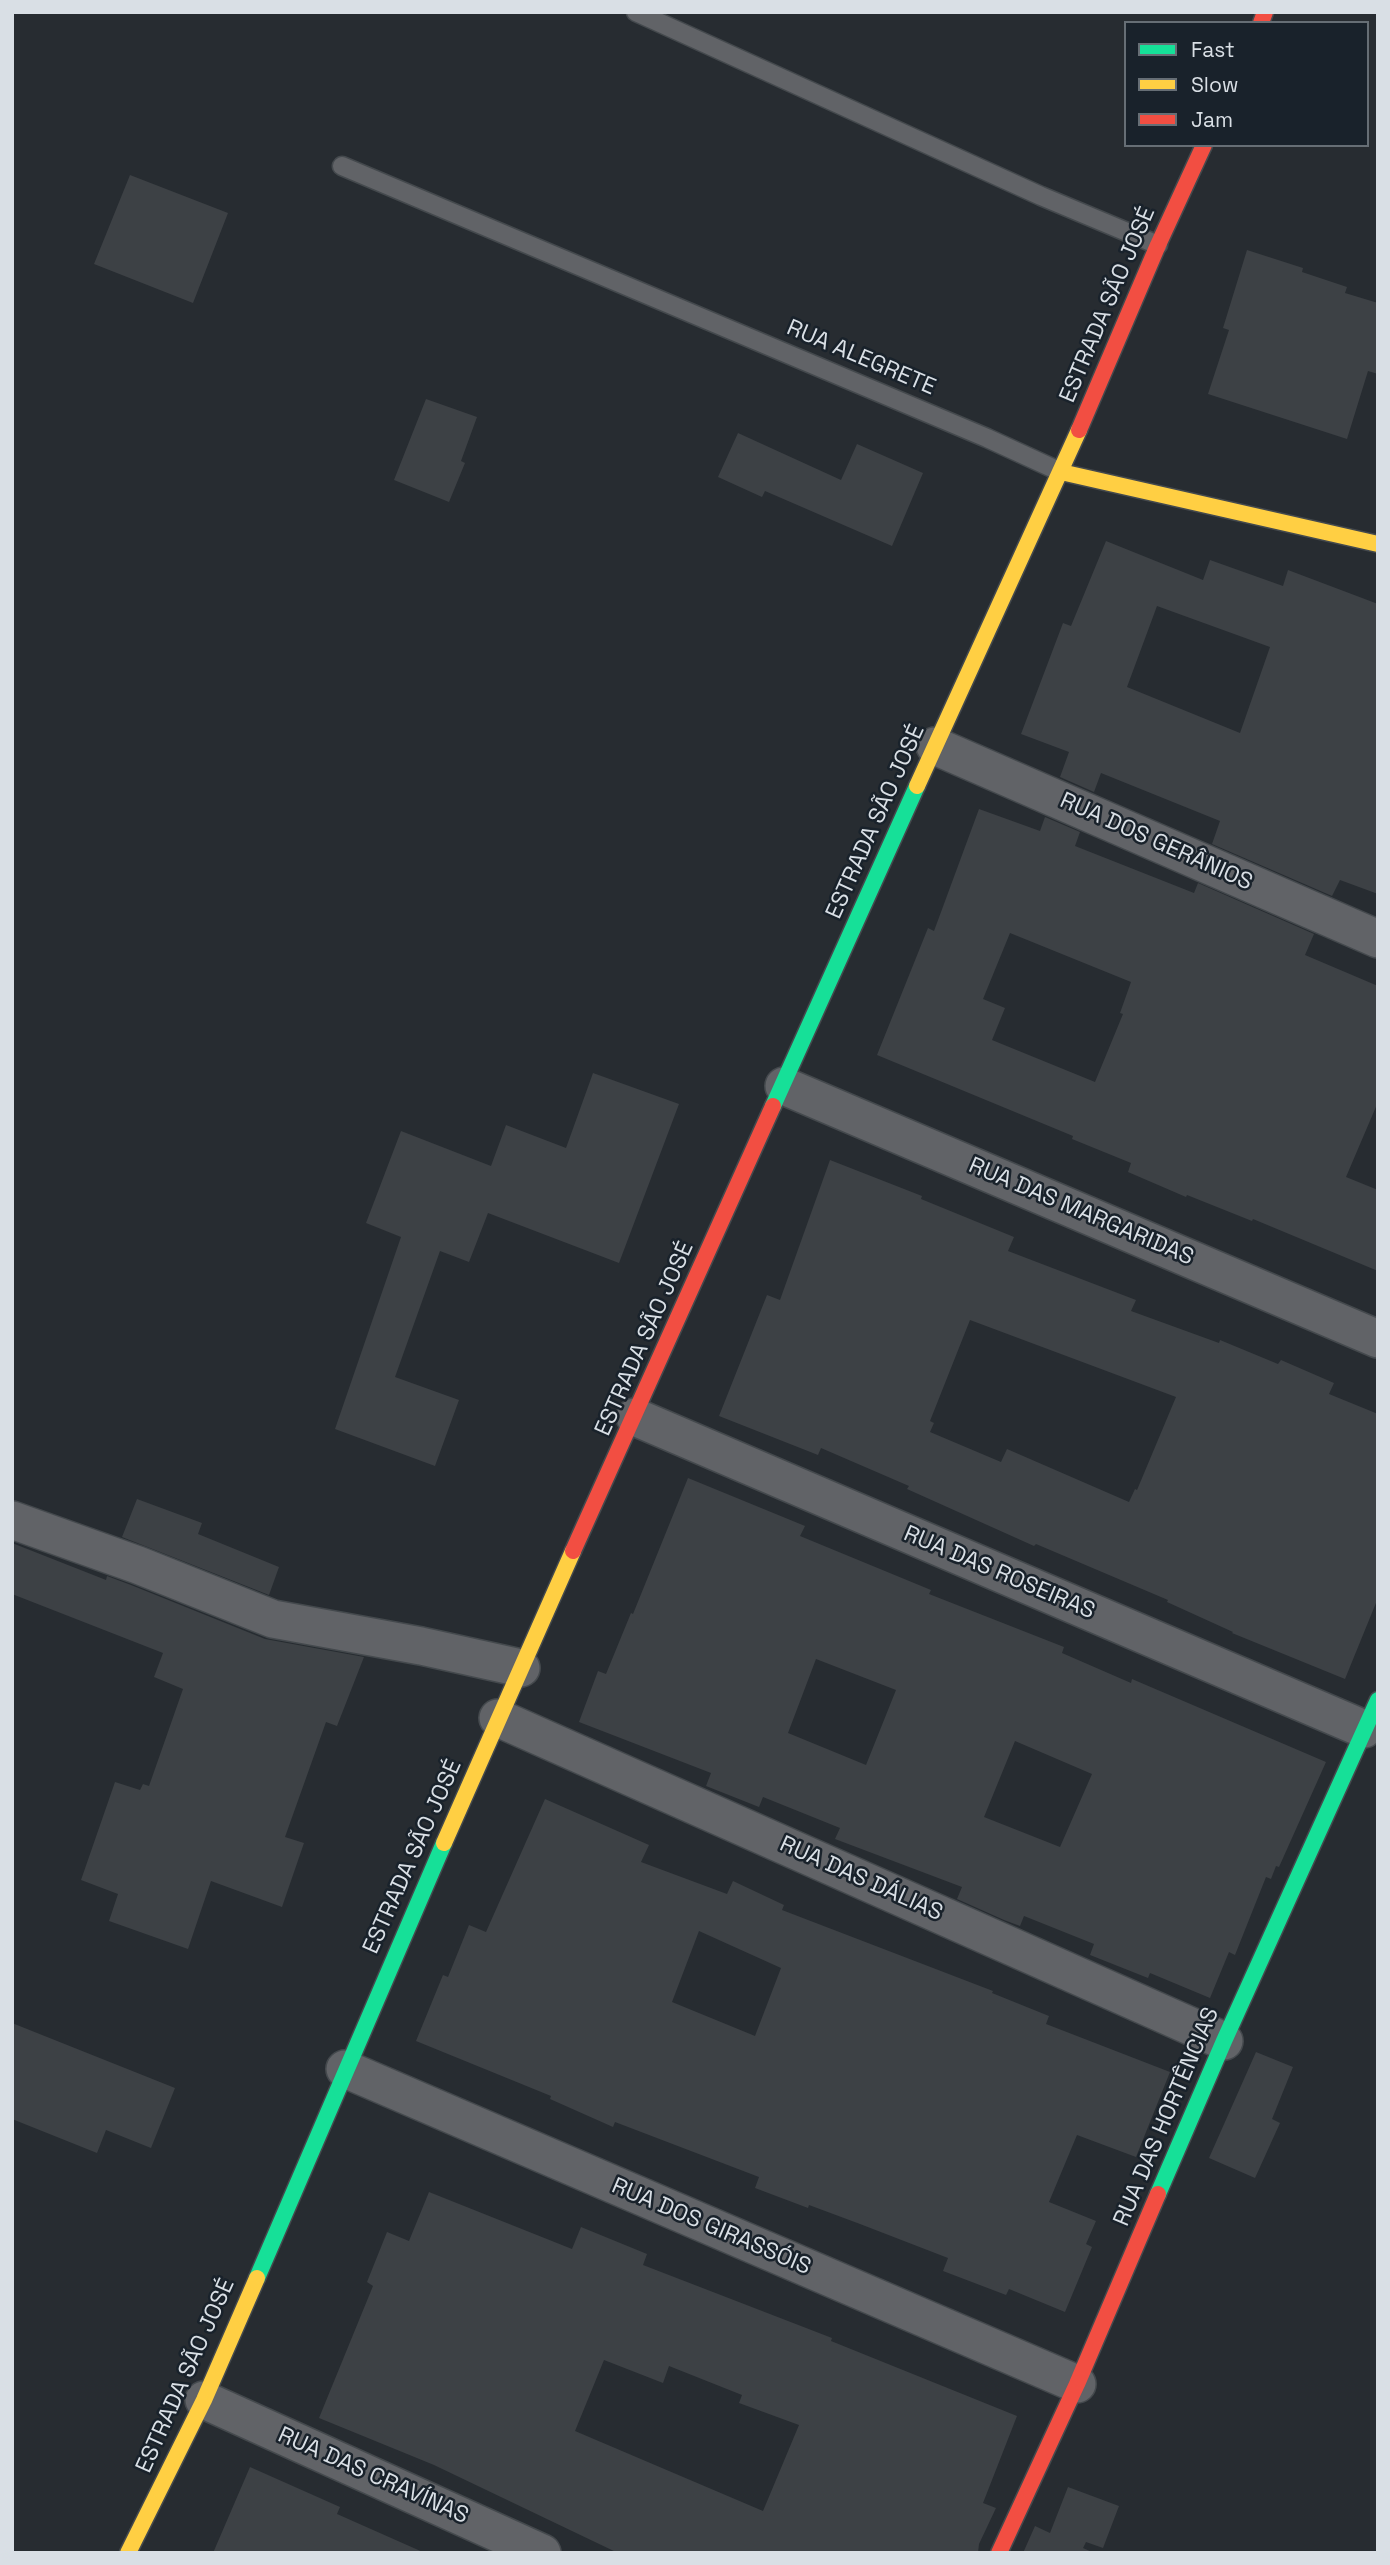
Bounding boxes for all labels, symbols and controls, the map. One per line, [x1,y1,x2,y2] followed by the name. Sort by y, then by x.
[1124,21,1369,147] legend
[1191,36,1235,63] text: Fast
[1191,71,1239,98] text: Slow
[1191,106,1233,133] text: Jam
[1054,203,1162,407] street label: ESTRADA SÃO JOSÉ
[782,314,940,402] street label: RUA ALEGRETE
[821,721,931,923] street label: ESTRADA SÃO JOSÉ
[1055,787,1257,897] street label: RUA DOS GERÂNIOS
[964,1152,1198,1272] street label: RUA DAS MARGARIDAS
[590,1238,700,1440] street label: ESTRADA SÃO JOSÉ
[899,1520,1099,1626] street label: RUA DAS ROSEIRAS
[358,1756,468,1958] street label: ESTRADA SÃO JOSÉ
[775,1831,947,1927] street label: RUA DAS DÁLIAS
[1108,2004,1226,2230] street label: RUA DAS HORTÊNCIAS
[607,2173,815,2281] street label: RUA DOS GIRASSÓIS
[131,2275,241,2477] street label: ESTRADA SÃO JOSÉ
[273,2422,473,2530] street label: RUA DAS CRAVÍNAS

